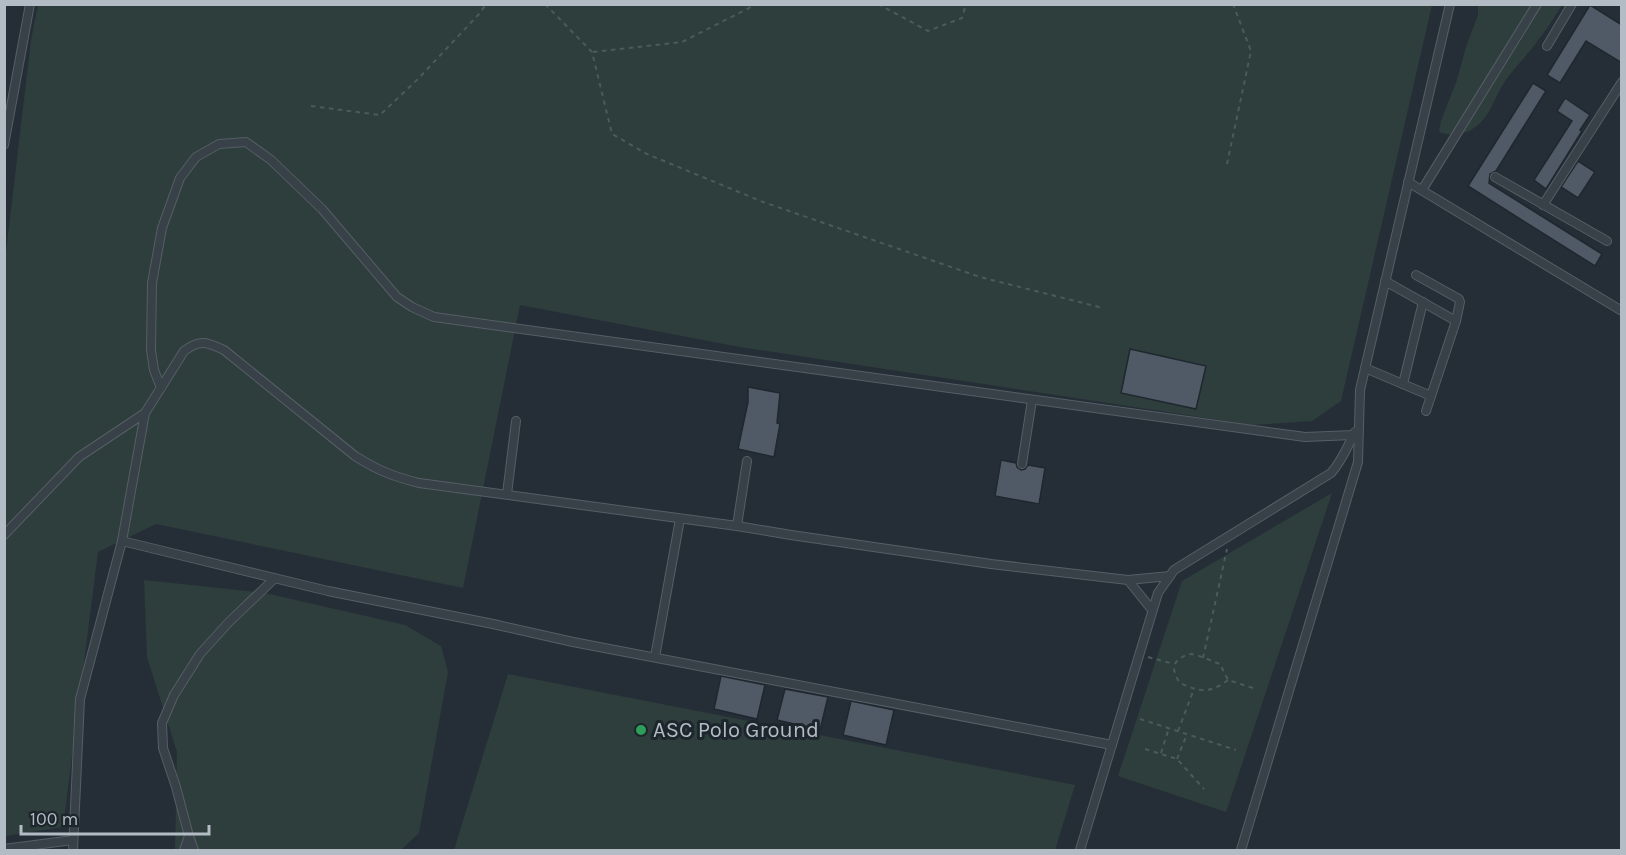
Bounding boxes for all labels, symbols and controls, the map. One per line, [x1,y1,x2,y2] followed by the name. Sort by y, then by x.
[653,717,819,743] place label: ASC Polo Ground
[634,723,648,737] marker: ASC Polo Ground
[21,798,208,836] scale bar
[30,808,78,830] text: 100 m

